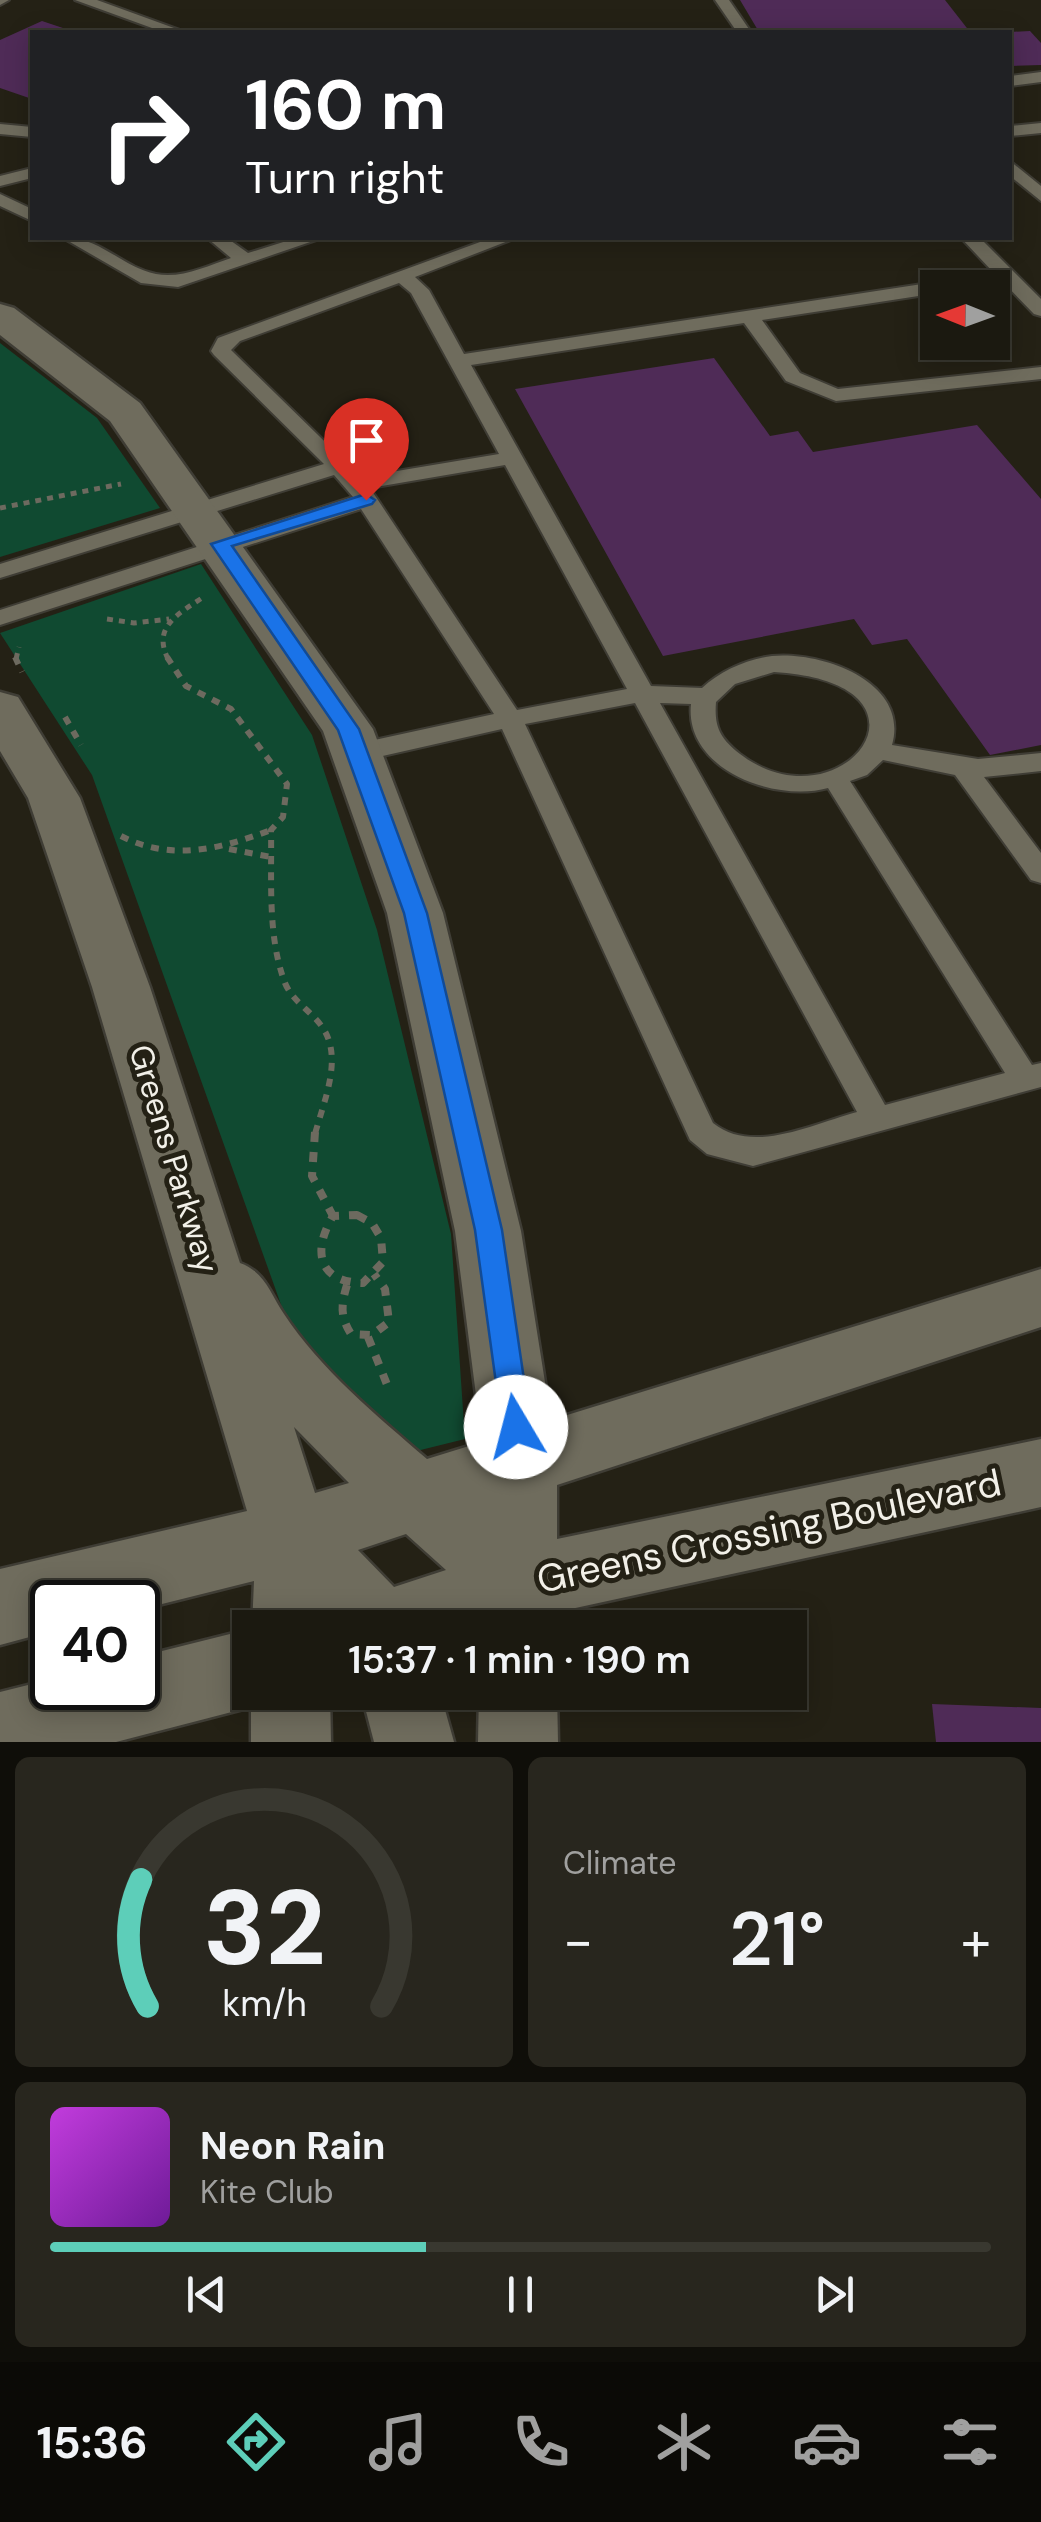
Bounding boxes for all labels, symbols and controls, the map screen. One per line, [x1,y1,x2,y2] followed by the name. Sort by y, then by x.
[245,60,446,151] text: 160 m
[80,70,210,200] icon: right
[245,148,444,207] text: Turn right
[920,270,1010,360] north arrow
[920,270,1010,360] map controls
[324,398,409,501] pin
[339,413,394,468] icon: arrive
[119,1040,229,1278] street label: Greens Parkway
[464,1375,568,1479] position arrow
[532,1457,1006,1605] street label: Greens Crossing Boulevard
[30,1580,160,1710] speed limit sign: 40
[348,1635,691,1685] text: 15:37 · 1 min · 190 m
[563,1842,677,1884] text: Climate
[203,1861,325,1996] text: 32
[729,1891,825,1988] text: 21°
[563,1905,593,1977] text: −
[961,1905,991,1977] text: +
[222,1981,306,2027] text: km/h
[200,2121,385,2171] text: Neon Rain
[200,2171,334,2213] text: Kite Club
[179,2267,234,2322] icon: previous
[493,2267,548,2322] icon: pause
[807,2267,862,2322] icon: next
[221,2407,291,2477] icon: directions
[363,2407,433,2477] icon: music
[506,2407,576,2477] icon: phone
[649,2407,719,2477] icon: climate
[792,2407,862,2477] icon: car
[935,2407,1005,2477] icon: filters
[36,2413,148,2472] text: 15:36

